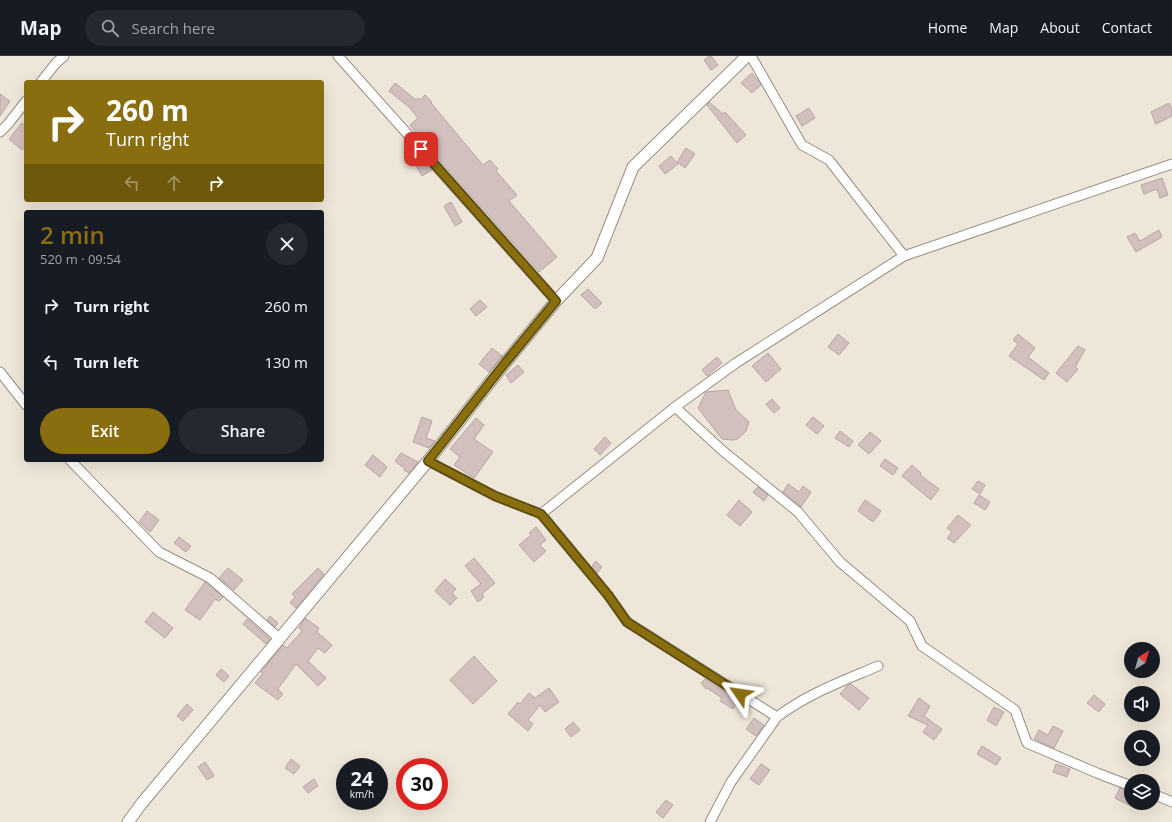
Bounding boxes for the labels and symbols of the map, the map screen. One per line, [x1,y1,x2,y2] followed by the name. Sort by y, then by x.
[404,132,438,166] pin
[1124,642,1160,678] north arrow
[719,673,761,715] position arrow
[396,758,448,810] speed limit sign: 30

